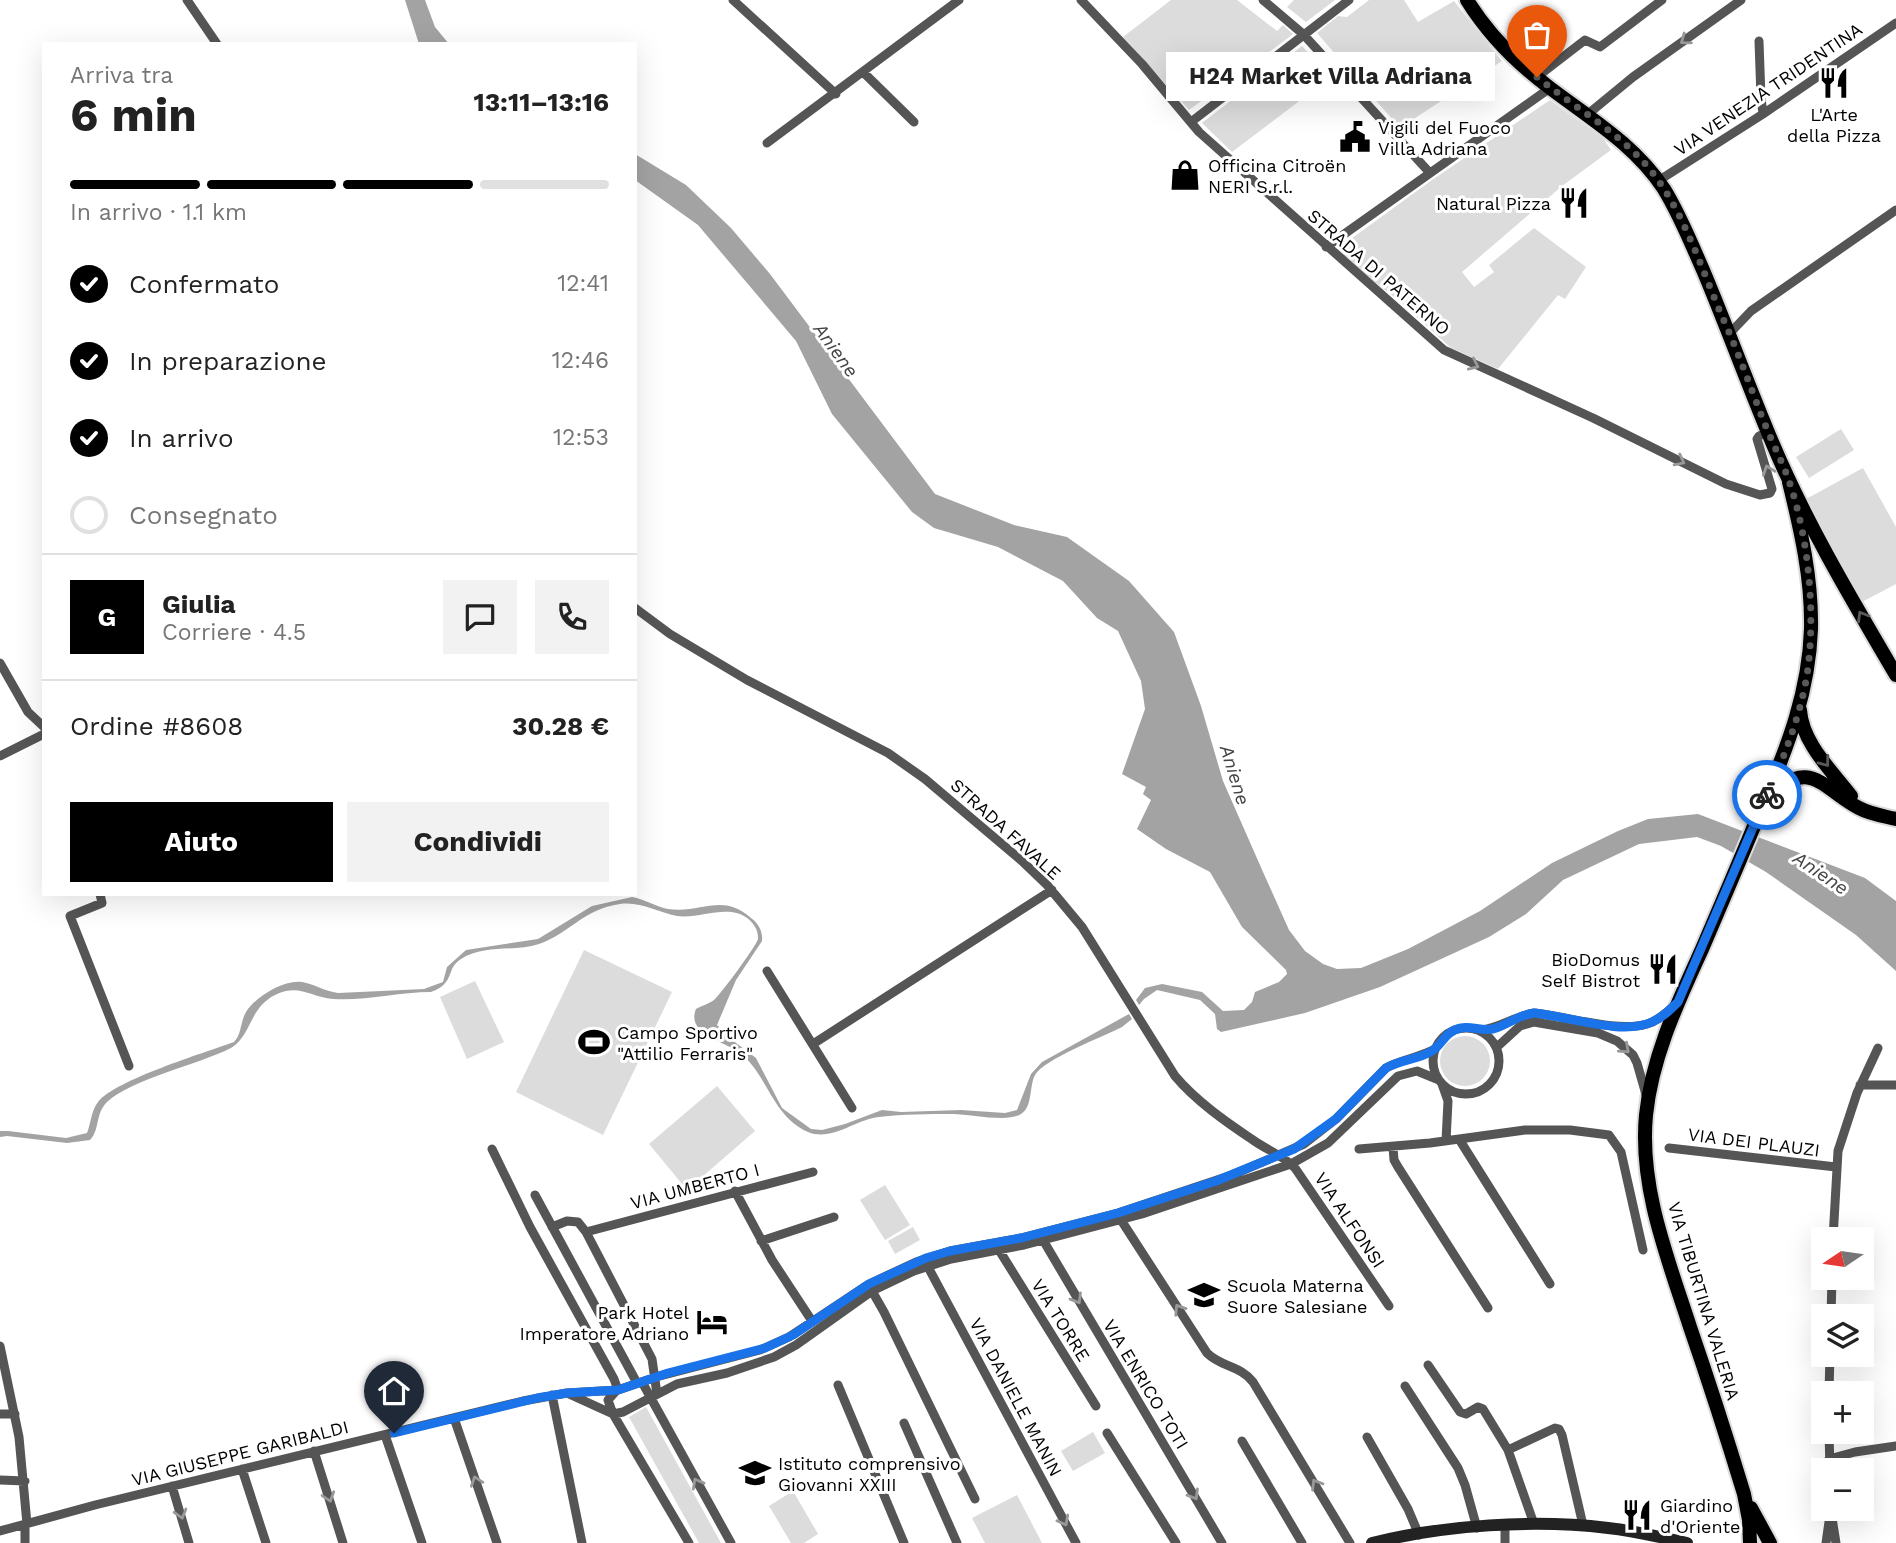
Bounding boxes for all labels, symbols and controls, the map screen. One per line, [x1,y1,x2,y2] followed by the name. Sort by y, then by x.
[1507,5,1567,77] pin
[1518,16,1556,54] icon: bag
[1670,18,1866,160] street label: VIA VENEZIA TRIDENTINA
[1681,32,1693,44] one-way arrow
[1166,52,1495,102] callout: H24 Market Villa Adriana
[70,62,173,89] text: Arriva tra
[1189,63,1472,90] text: H24 Market Villa Adriana
[1817,66,1851,100] restaurant icon: L'Arte della Pizza
[473,87,609,117] text: 13:11–13:16
[70,88,197,142] text: 6 min
[1787,104,1881,146] place label: L'Arte della Pizza
[1378,117,1511,159] place label: Vigili del Fuoco Villa Adriana
[1338,120,1372,154] public building icon: Vigili del Fuoco Villa Adriana
[1208,155,1346,197] place label: Officina Citroën NERI S.r.l.
[1168,158,1202,192] shop icon: Officina Citroën NERI S.r.l.
[1557,186,1591,220] restaurant icon: Natural Pizza
[1436,193,1551,214] place label: Natural Pizza
[70,199,247,226] text: In arrivo · 1.1 km
[1304,205,1454,339] street label: STRADA DI PATERNO
[70,265,108,303] icon: check
[129,269,279,299] text: Confermato
[557,270,609,297] text: 12:41
[808,318,863,382] water label: Aniene
[70,342,108,380] icon: check
[129,346,327,376] text: In preparazione
[552,347,609,374] text: 12:46
[1467,357,1479,371] one-way arrow
[70,419,108,457] icon: check
[129,423,234,453] text: In arrivo
[553,424,609,451] text: 12:53
[1673,453,1685,467] one-way arrow
[1762,465,1776,477] one-way arrow
[129,500,278,530] text: Consegnato
[443,580,517,654] button: chat
[535,580,609,654] button: phone
[162,589,236,619] text: Giulia
[98,602,116,632] text: G
[1857,611,1870,624] one-way arrow
[162,619,306,646] text: Corriere · 4.5
[70,711,243,741] text: Ordine #8608
[512,711,609,741] text: 30.28 €
[1215,741,1255,808] water label: Aniene
[1816,754,1829,767] one-way arrow
[1732,760,1802,830] courier
[947,774,1065,884] street label: STRADA FAVALE
[1748,776,1786,814] icon: bike
[70,802,333,882] button: Aiuto
[347,802,609,882] button: Condividi
[1788,846,1853,900] water label: Aniene
[1541,949,1640,991] place label: BioDomus Self Bistrot
[1646,952,1680,986] restaurant icon: BioDomus Self Bistrot
[617,1022,758,1064] place label: Campo Sportivo "Attilio Ferraris"
[577,1025,611,1059] sports icon: Campo Sportivo "Attilio Ferraris"
[1616,1041,1629,1053] one-way arrow
[1687,1123,1821,1161] street label: VIA DEI PLAUZI
[628,1159,762,1213] street label: VIA UMBERTO I
[1310,1168,1390,1272] street label: VIA ALFONSI
[1664,1199,1744,1403] street label: VIA TIBURTINA VALERIA
[1811,1227,1874,1290] north arrow
[1811,1227,1874,1521] map controls
[1027,1275,1095,1365] street label: VIA TORRE
[1227,1275,1367,1317] place label: Scuola Materna Suore Salesiane
[1187,1278,1221,1312] school or university icon: Scuola Materna Suore Salesiane
[1069,1292,1082,1305] one-way arrow
[520,1302,689,1344] place label: Park Hotel Imperatore Adriano
[1174,1304,1187,1317] one-way arrow
[1811,1304,1874,1367] button: layers
[695,1305,729,1339] hotel icon: Park Hotel Imperatore Adriano
[965,1314,1067,1480] street label: VIA DANIELE MANIN
[1099,1315,1193,1453] street label: VIA ENRICO TOTI
[364,1361,424,1433] pin
[375,1372,413,1410] icon: home
[1811,1381,1874,1444] button: +
[129,1416,351,1490] street label: VIA GIUSEPPE GARIBALDI
[778,1453,960,1495] place label: Istituto comprensivo Giovanni XXIII
[738,1456,772,1490] school or university icon: Istituto comprensivo Giovanni XXIII
[1811,1458,1874,1521] button: −
[470,1475,484,1487] one-way arrow
[692,1478,705,1491] one-way arrow
[1311,1479,1324,1492] one-way arrow
[1185,1487,1198,1500] one-way arrow
[320,1491,335,1503] one-way arrow
[1660,1495,1740,1537] place label: Giardino d'Oriente
[1620,1498,1654,1532] restaurant icon: Giardino d'Oriente
[172,1508,187,1520] one-way arrow
[1056,1514,1069,1526] one-way arrow

